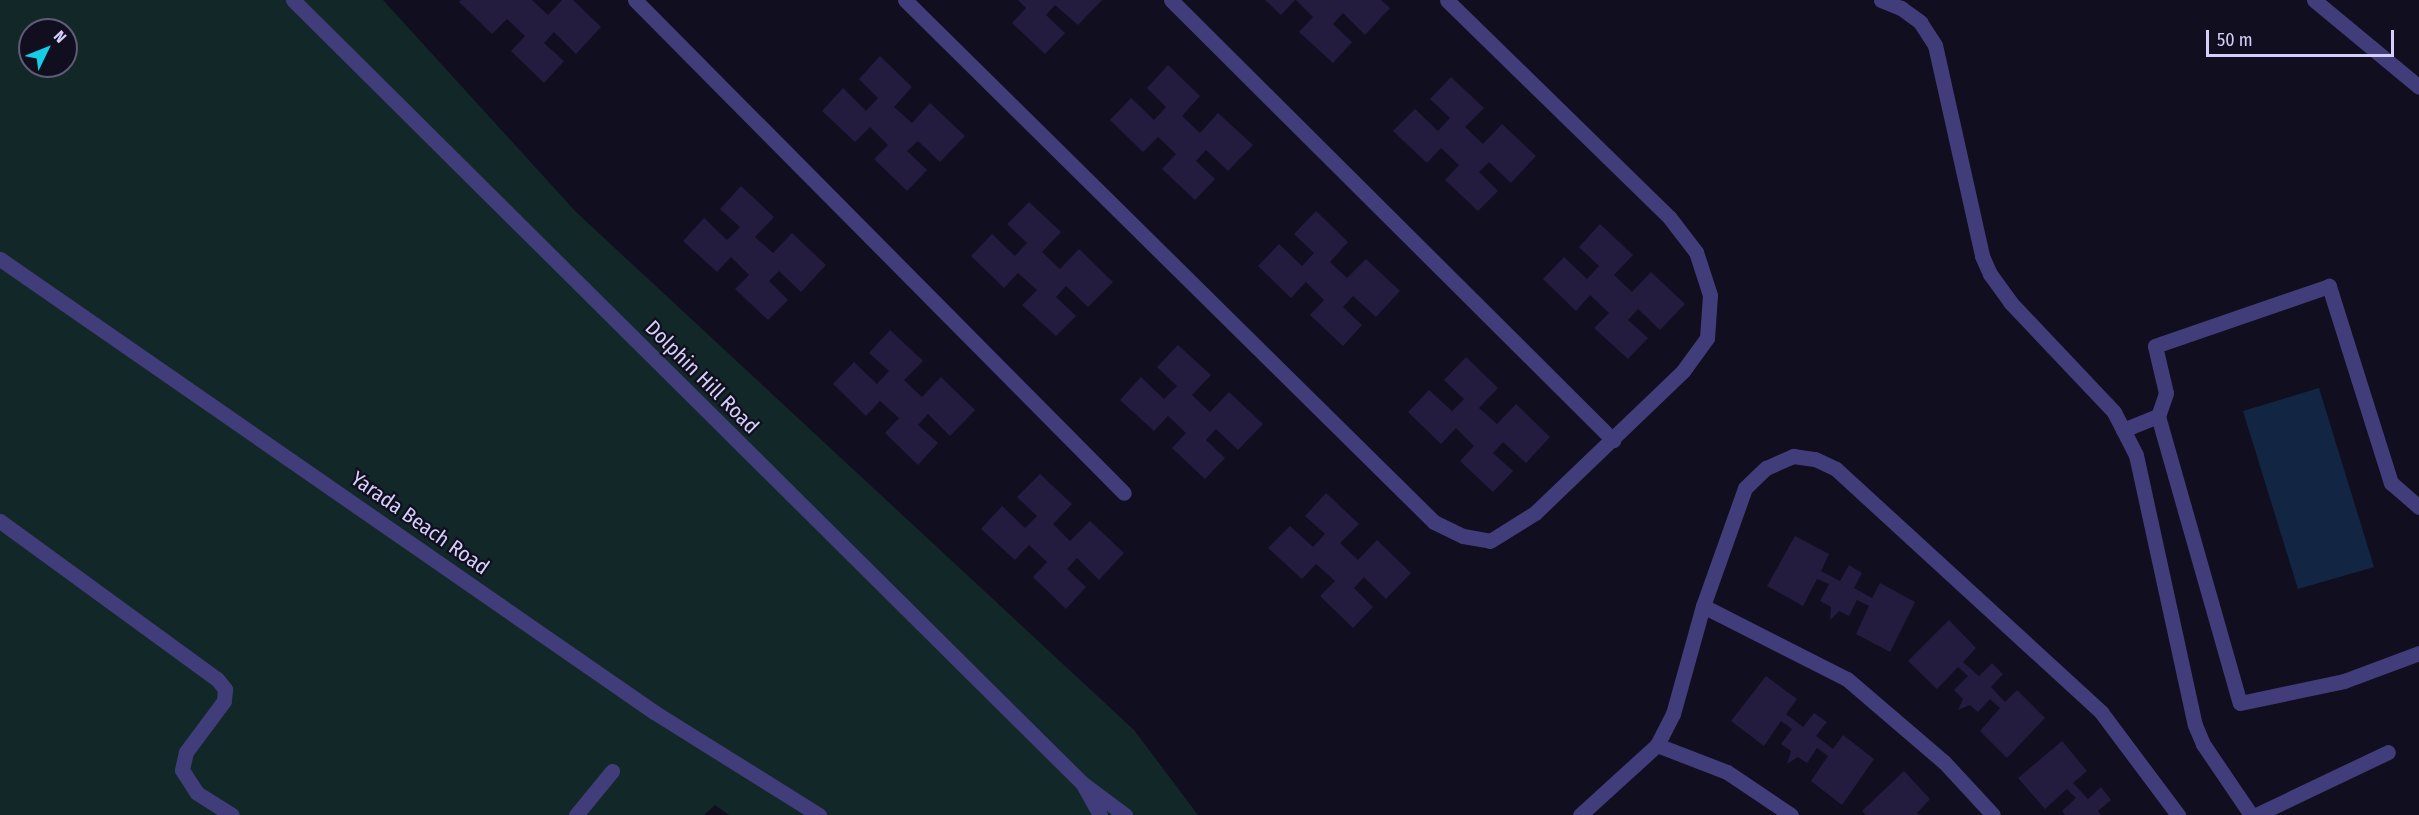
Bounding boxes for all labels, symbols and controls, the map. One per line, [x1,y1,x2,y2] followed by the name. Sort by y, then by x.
[18,18,78,78] north arrow
[2209,18,2396,56] scale bar
[50,27,70,47] text: N
[2217,29,2253,51] text: 50 m
[640,315,764,439] street label: Dolphin Hill Road
[346,466,494,580] street label: Yarada Beach Road

